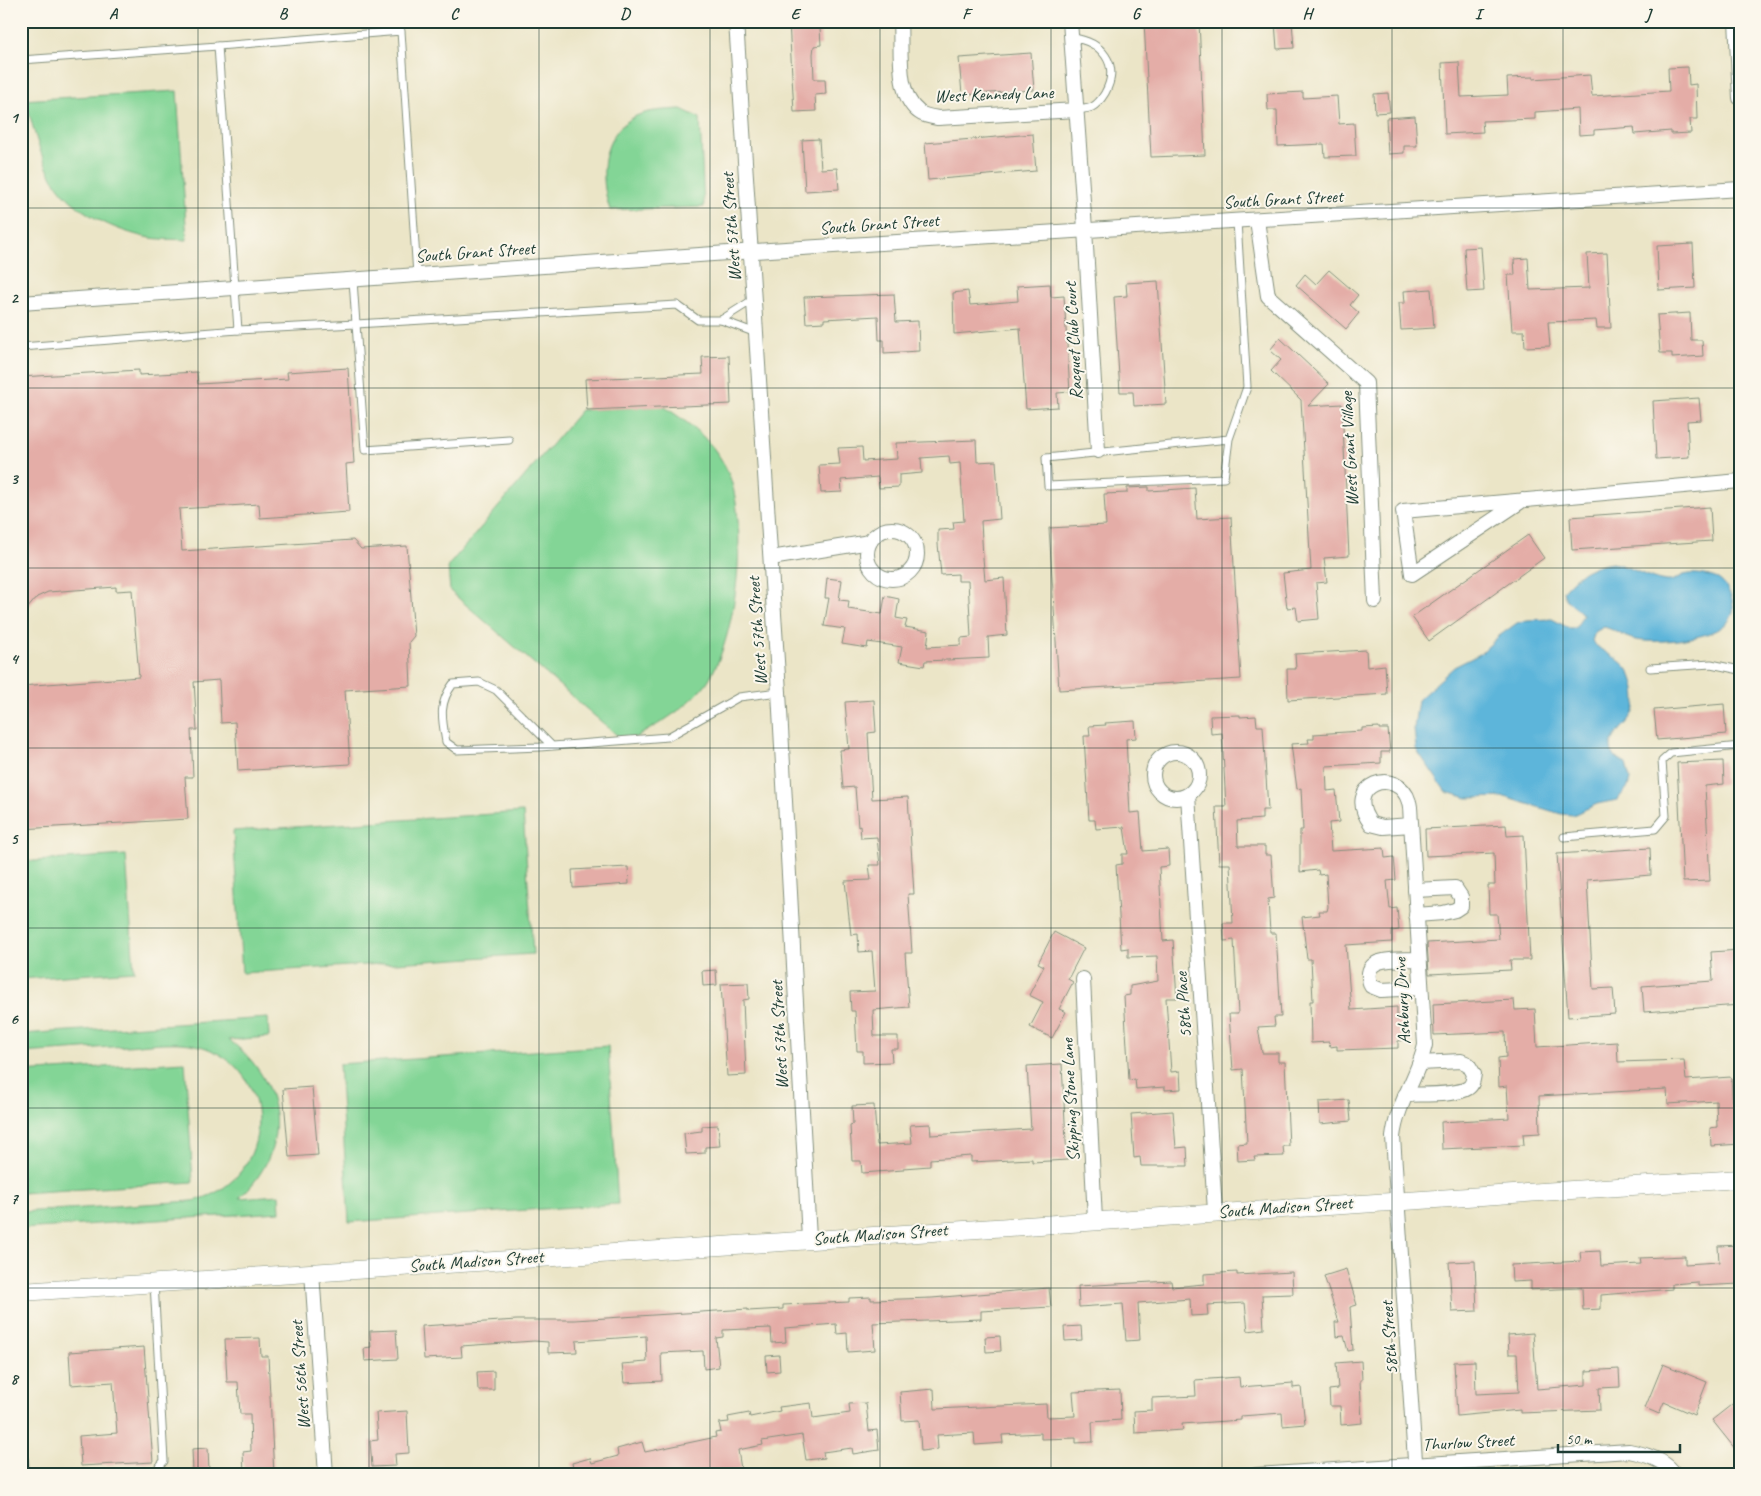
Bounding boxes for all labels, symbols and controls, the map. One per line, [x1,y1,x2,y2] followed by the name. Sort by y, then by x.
[109,4,119,24] text: A
[279,4,289,24] text: B
[450,4,460,24] text: C
[620,4,631,24] text: D
[791,4,802,24] text: E
[962,4,973,24] text: F
[1132,4,1142,24] text: G
[1302,4,1314,24] text: H
[1475,4,1485,24] text: I
[1644,4,1653,24] text: J
[934,81,1055,107] street label: West Kennedy Lane
[10,108,19,128] text: 1
[716,170,746,282] street label: West 57th Street
[1223,185,1345,213] street label: South Grant Street
[818,209,942,239] street label: South Grant Street
[414,237,538,267] street label: South Grant Street
[1059,279,1087,400] street label: Racquet Club Court
[10,288,19,308] text: 2
[1335,390,1363,507] street label: West Grant Village
[10,469,19,489] text: 3
[742,574,772,686] street label: West 57th Street
[10,649,19,669] text: 4
[11,829,20,849] text: 5
[1389,956,1415,1045] street label: Ashbury Drive
[1170,970,1196,1039] street label: 58th Place
[765,978,793,1090] street label: West 57th Street
[10,1009,19,1029] text: 6
[1056,1037,1084,1162] street label: Skipping Stone Lane
[10,1189,19,1209] text: 7
[1217,1191,1355,1223] street label: South Madison Street
[812,1218,950,1250] street label: South Madison Street
[408,1245,546,1277] street label: South Madison Street
[1375,1299,1403,1375] street label: 58th Street
[285,1318,315,1430] street label: West 56th Street
[10,1369,19,1389] text: 8
[1558,1421,1681,1453] scale bar
[1421,1429,1517,1455] street label: Thurlow Street
[1566,1430,1593,1449] text: 50 m

